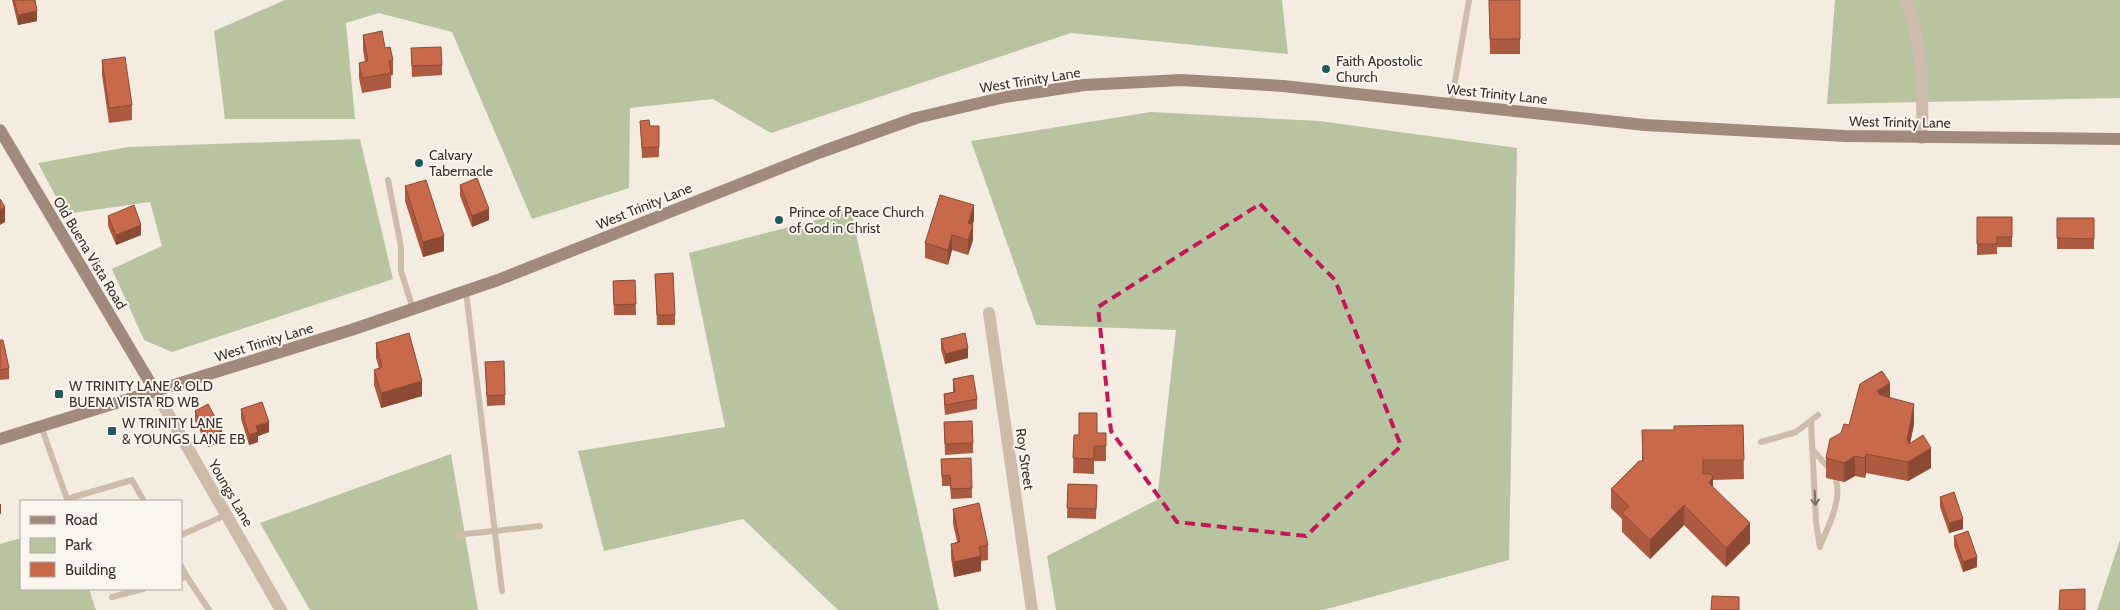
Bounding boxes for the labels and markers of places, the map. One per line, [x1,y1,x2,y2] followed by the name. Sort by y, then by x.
[1336,52,1423,86] place label: Faith Apostolic Church
[1320,63,1332,75] marker: Faith Apostolic Church
[429,146,493,180] place label: Calvary Tabernacle
[413,157,425,169] marker: Calvary Tabernacle
[789,203,924,237] place label: Prince of Peace Church of God in Christ
[773,214,785,226] marker: Prince of Peace Church of God in Christ
[69,377,213,411] place label: W TRINITY LANE & OLD BUENA VISTA RD WB
[53,388,65,400] marker: W TRINITY LANE & OLD BUENA VISTA RD WB
[122,414,245,448] place label: W TRINITY LANE & YOUNGS LANE EB
[106,425,118,437] marker: W TRINITY LANE & YOUNGS LANE EB

